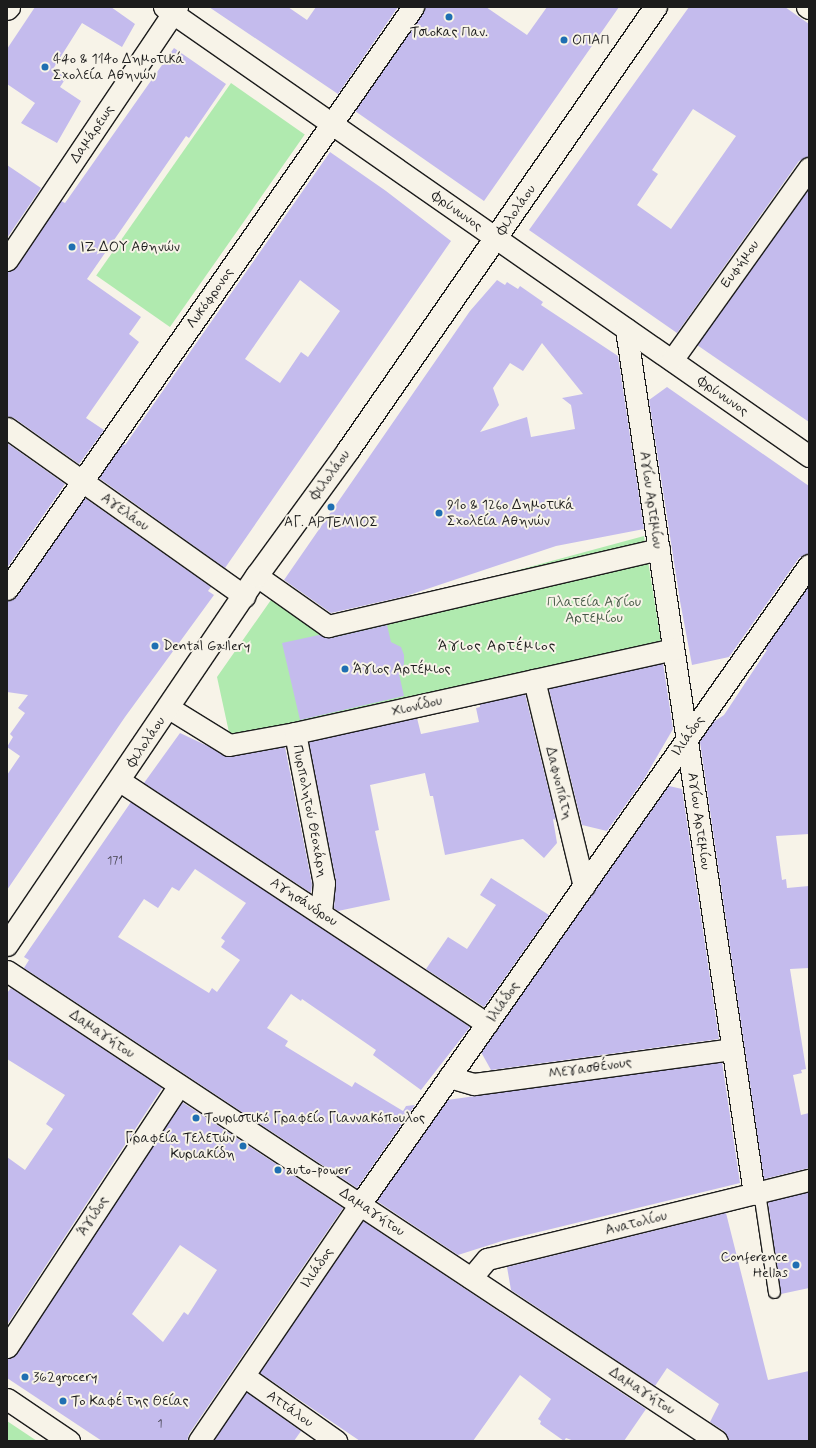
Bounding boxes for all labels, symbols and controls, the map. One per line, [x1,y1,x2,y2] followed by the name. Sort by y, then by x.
[444,12,454,22] marker: Τσιοκας Παν.
[410,24,488,40] place label: Τσιοκας Παν.
[572,32,610,48] place label: ΟΠΑΠ
[559,35,569,45] marker: ΟΠΑΠ
[53,51,184,84] place label: 44ο & 114ο Δημοτικά Σχολεία Αθηνών
[40,62,50,72] marker: 44ο & 114ο Δημοτικά Σχολεία Αθηνών
[66,102,118,166] street label: Δαμάρεως
[493,182,539,238] street label: Φιλολάου
[428,187,486,235] street label: Φρύνωνος
[717,237,763,291] street label: Ευφήμου
[80,239,180,255] place label: ΙΖ ΔΟΥ Αθηνών
[67,242,77,252] marker: ΙΖ ΔΟΥ Αθηνών
[183,264,237,332] street label: Λυκόφρονος
[694,372,752,420] street label: Φρύνωνος
[306,447,354,503] street label: Φιλολάου
[636,450,666,550] street label: Αγίου Αρτεμίου
[98,489,152,535] street label: Αγελάου
[447,497,574,530] place label: 91ο & 126ο Δημοτικά Σχολεία Αθηνών
[326,502,336,512] marker: ΑΓ. ΑΡΤΕΜΙΟΣ
[434,508,444,518] marker: 91ο & 126ο Δημοτικά Σχολεία Αθηνών
[284,514,378,530] place label: ΑΓ. ΑΡΤΕΜΙΟΣ
[547,594,641,626] park label: Πλατεία Αγίου Αρτεμίου
[163,638,249,654] place label: Dental Gallery
[438,638,556,656] district label: Άγιος Αρτέμιος
[150,641,160,651] marker: Dental Gallery
[353,661,451,677] place label: Άγιος Αρτέμιος
[340,664,350,674] marker: Άγιος Αρτέμιος
[390,692,444,720] street label: Χιονίδου
[668,712,708,760] street label: Ιλιάδος
[123,713,169,771] street label: Φιλολάου
[289,743,331,879] street label: Πυρπολητού Θεοχάρη
[542,745,576,821] street label: Δαφνοπάτη
[684,771,714,871] street label: Αγίου Αρτεμίου
[107,855,123,869] house number: 171
[267,874,341,930] street label: Αγησάνδρου
[483,978,523,1026] street label: Ιλιάδος
[66,1006,138,1062] street label: Δαμαγήτου
[547,1054,633,1082] street label: Μεγασθένους
[204,1110,425,1126] place label: Τουριστικό Γραφείο Γιαννακόπουλος
[191,1113,201,1123] marker: Τουριστικό Γραφείο Γιαννακόπουλος
[125,1130,235,1162] place label: Γραφεία Τελετών Κυριακίδη
[238,1141,248,1151] marker: Γραφεία Τελετών Κυριακίδη
[286,1162,351,1178] place label: auto-power
[273,1165,283,1175] marker: auto-power
[336,1184,408,1240] street label: Δαμαγήτου
[74,1193,112,1239] street label: Άγιδος
[603,1207,669,1239] street label: Ανατολίου
[297,1244,337,1292] street label: Ιλιάδος
[721,1249,788,1282] place label: Conference Hellas
[791,1260,801,1270] marker: Conference Hellas
[606,1364,678,1418] street label: Δαμαγήτου
[33,1369,98,1385] place label: 362grocery
[20,1372,30,1382] marker: 362grocery
[263,1387,317,1431] street label: Αττάλου
[71,1393,189,1409] place label: Το Καφέ της Θείας
[58,1396,68,1406] marker: Το Καφέ της Θείας
[157,1418,163,1432] house number: 1

